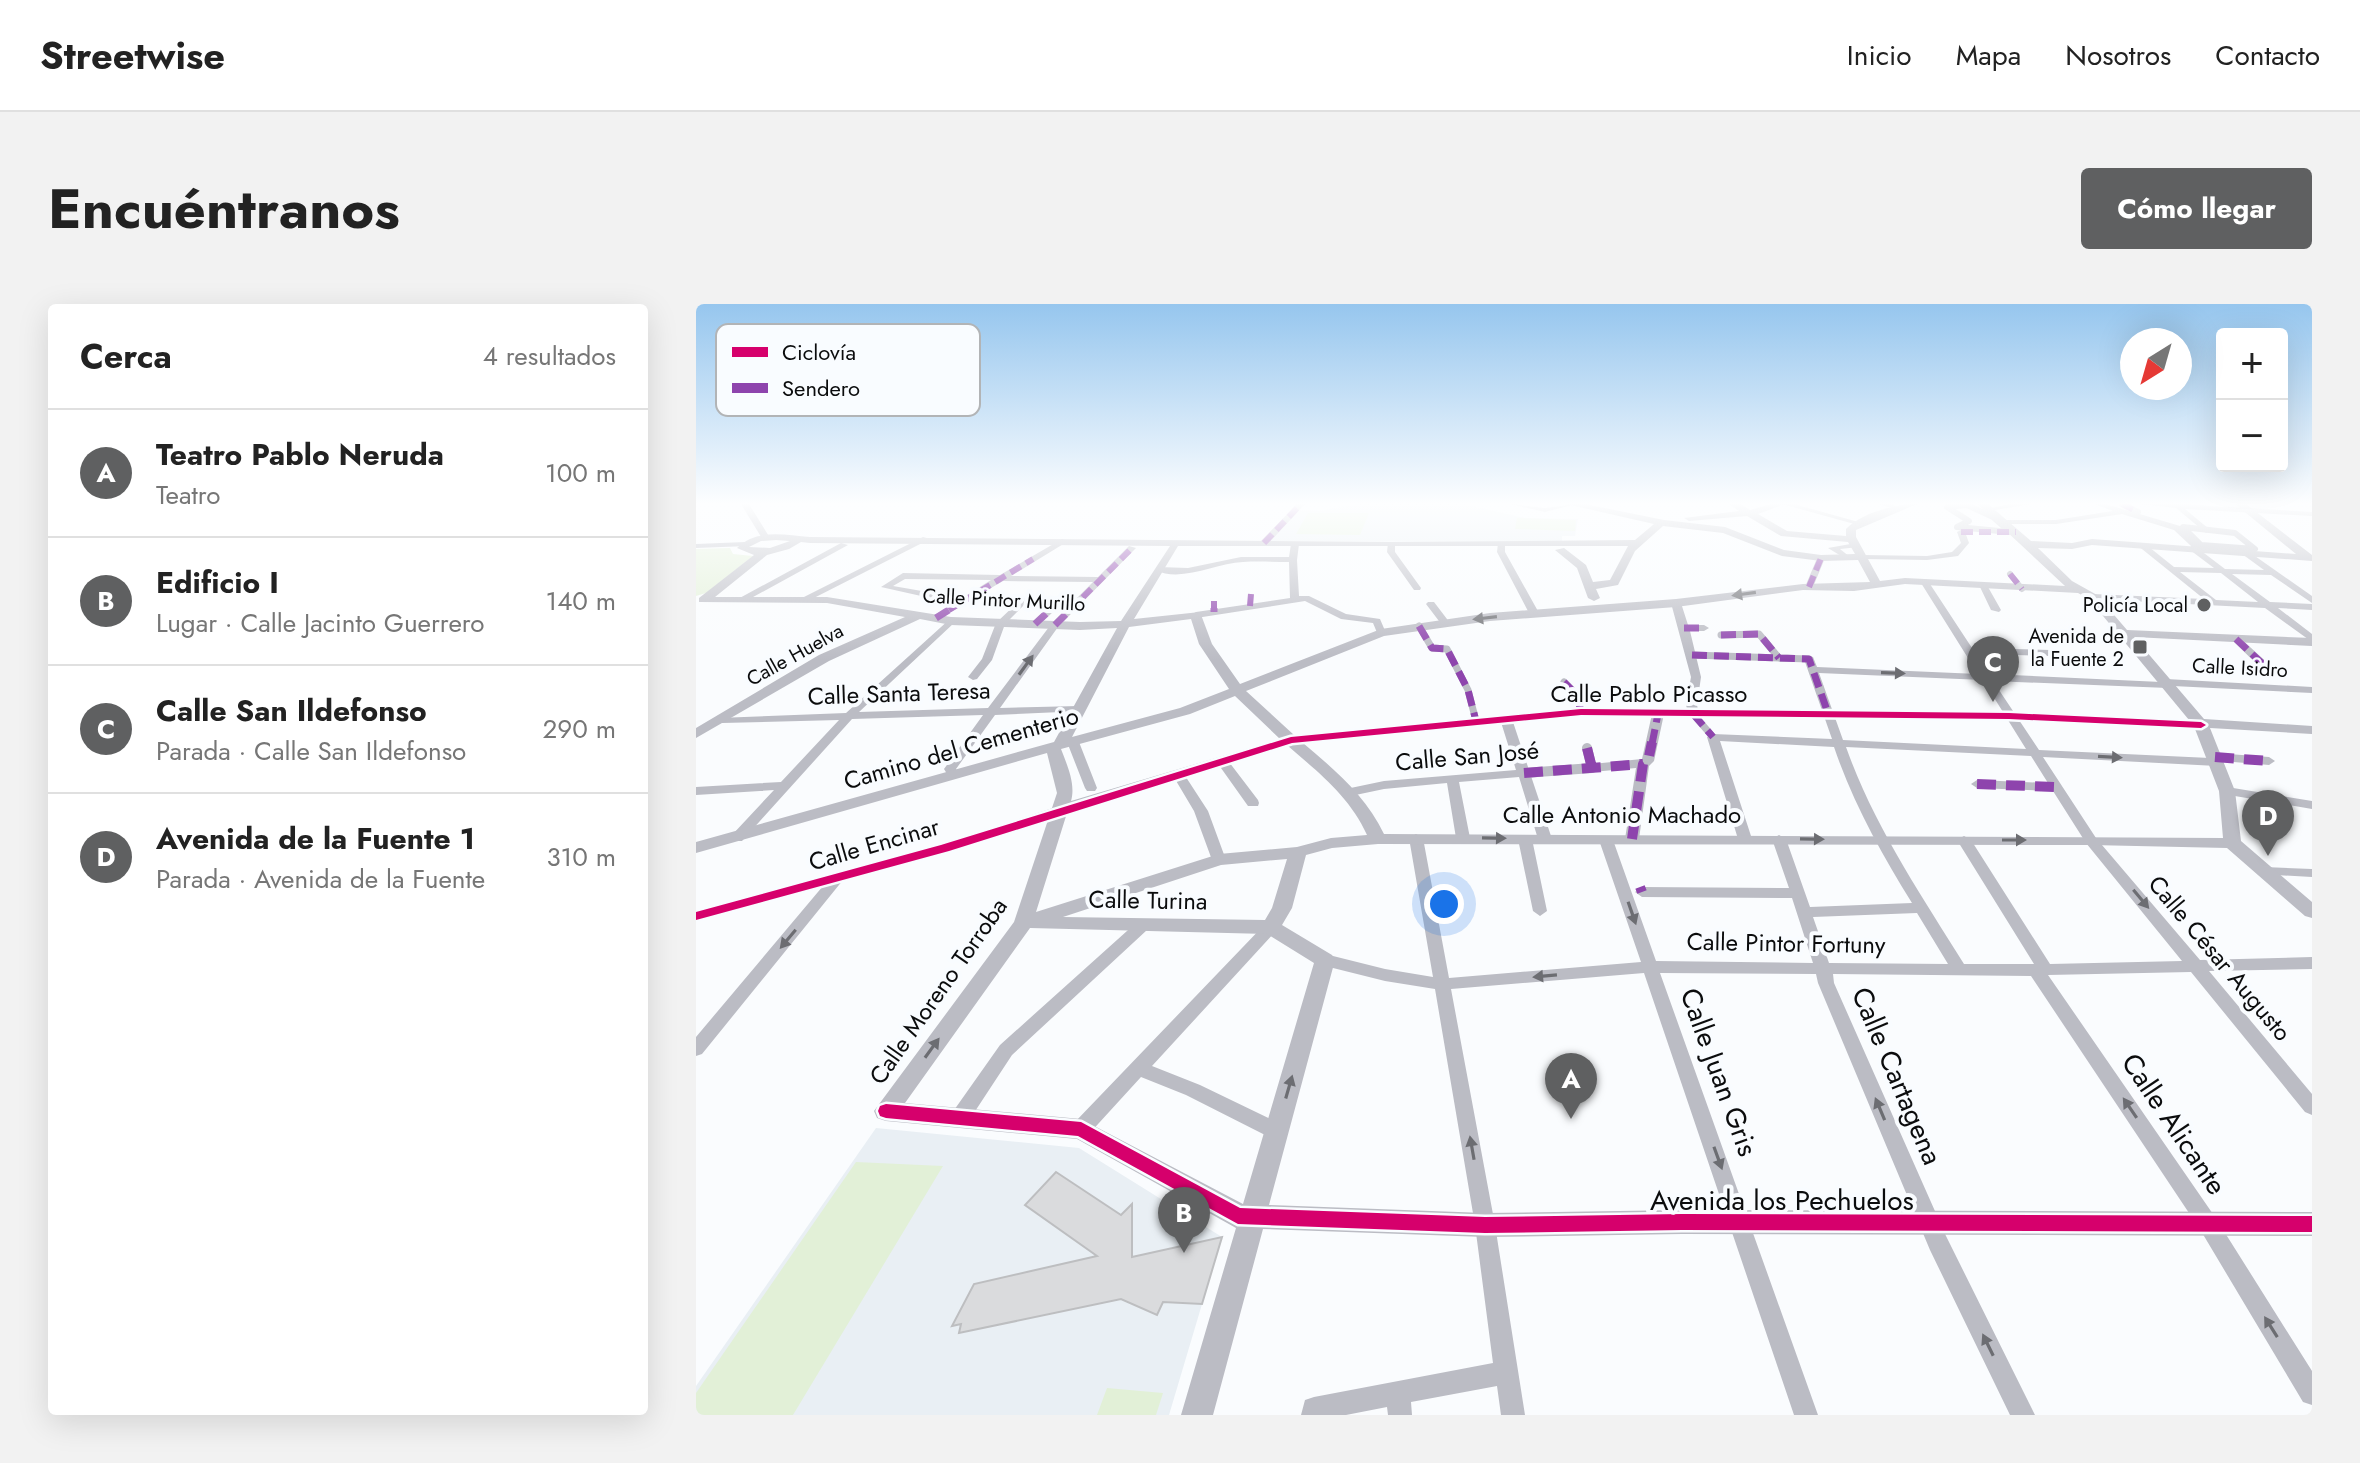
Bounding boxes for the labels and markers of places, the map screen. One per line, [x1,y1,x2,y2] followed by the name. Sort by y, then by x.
[2083,591,2188,620] place label: Policía Local
[2195,596,2213,614] marker: Policía Local
[2029,622,2124,674] place label: Avenida de la Fuente 2
[1967,636,2019,702] pin: C
[2131,638,2149,656] marker: Avenida de la Fuente 2
[2242,790,2294,856] pin: D
[1545,1053,1597,1119] pin: A
[1158,1187,1210,1253] pin: B

